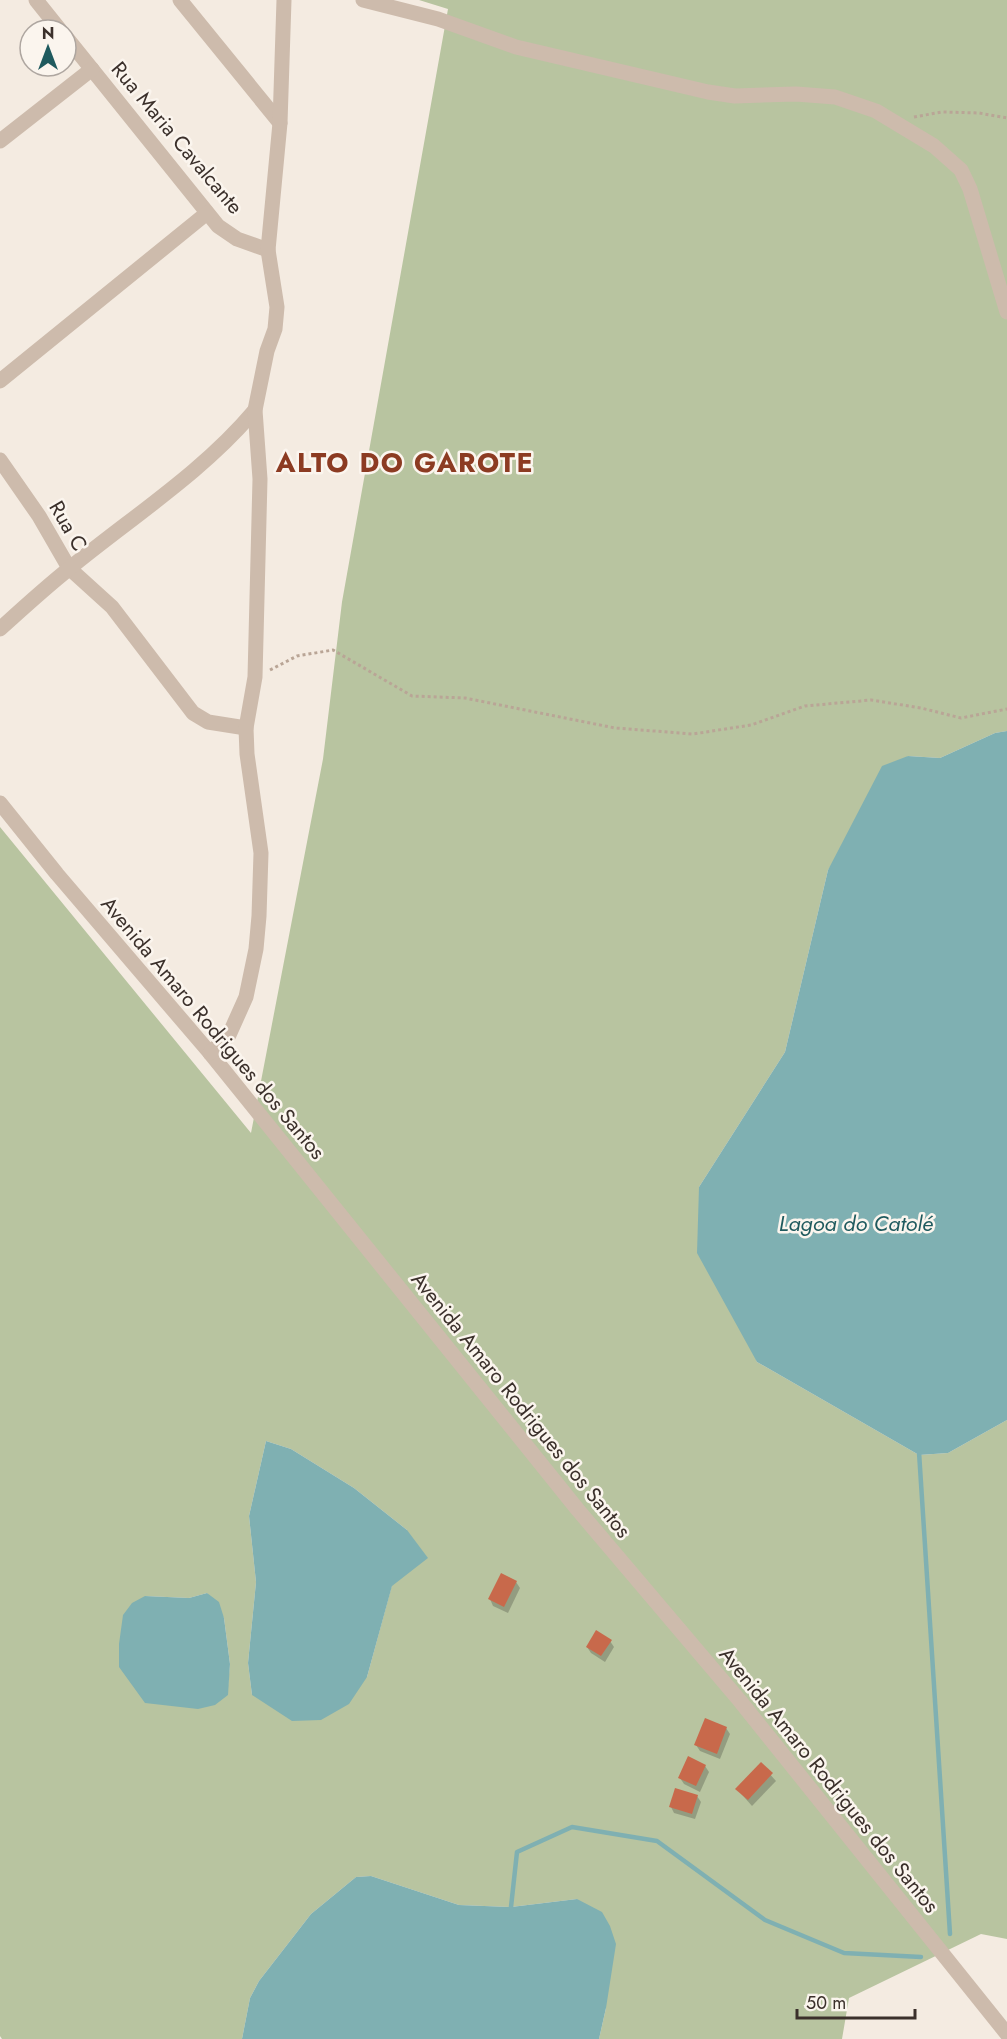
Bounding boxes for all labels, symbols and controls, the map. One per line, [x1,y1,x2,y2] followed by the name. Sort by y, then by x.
[18,18,78,78] north arrow
[42,22,54,45] text: N
[104,55,250,221] street label: Rua Maria Cavalcante
[275,443,534,482] district label: ALTO DO GAROTE
[42,495,94,557] street label: Rua C
[94,890,332,1166] street label: Avenida Amaro Rodrigues dos Santos
[779,1207,934,1239] water label: Lagoa do Catolé
[404,1266,638,1544] street label: Avenida Amaro Rodrigues dos Santos
[712,1641,946,1919] street label: Avenida Amaro Rodrigues dos Santos
[797,1982,916,2020] scale bar
[806,1990,846,2016] text: 50 m

